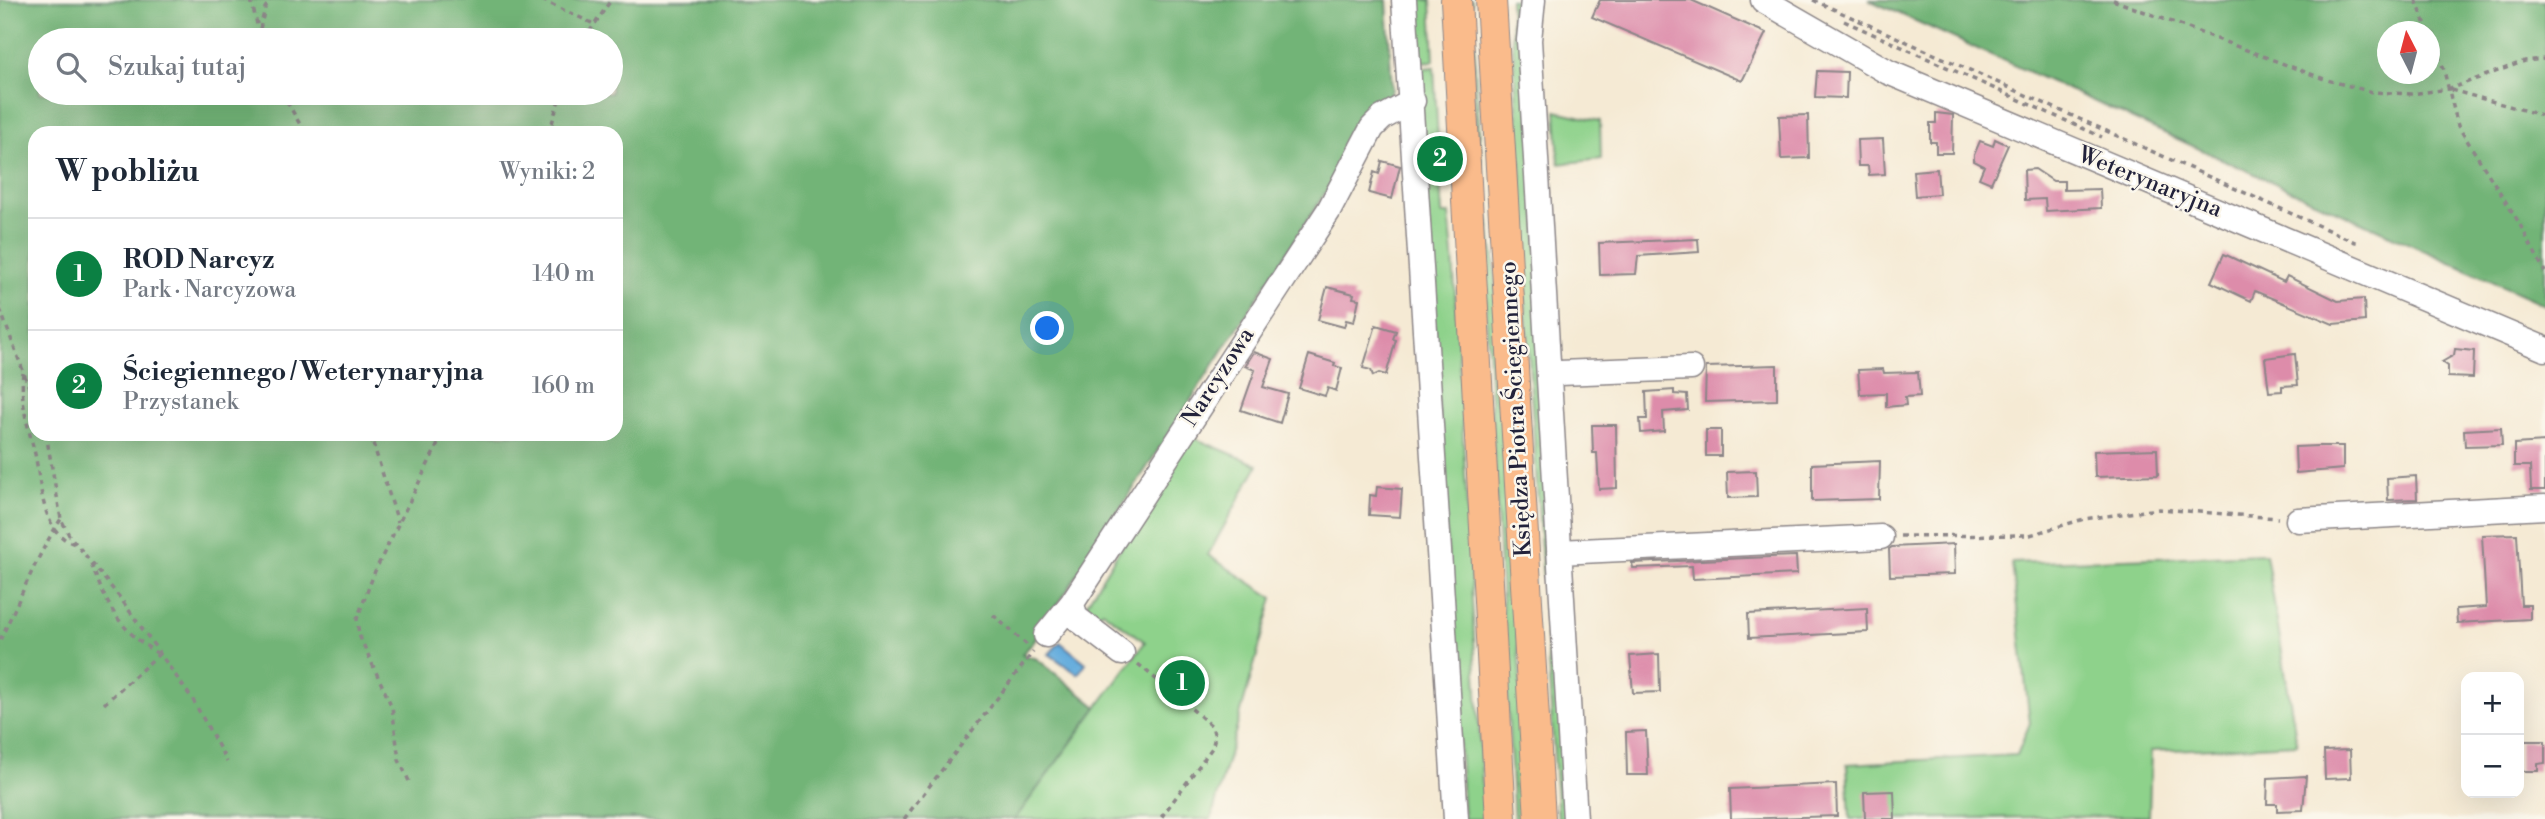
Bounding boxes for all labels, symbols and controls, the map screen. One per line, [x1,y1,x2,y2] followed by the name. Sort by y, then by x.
[2377,21,2440,84] north arrow
[28,28,623,105] search box
[52,48,90,86] icon: search
[108,51,247,83] text: Szukaj tutaj
[1417,133,1463,185] pin: 2
[2073,140,2226,224] street label: Weterynaryjna
[56,153,199,191] text: W pobliżu
[499,158,595,186] text: Wyniki: 2
[123,244,274,276] text: ROD Narcyz
[73,260,85,288] text: 1
[532,260,595,288] text: 140 m
[1491,260,1538,558] street label: Księdza Piotra Ściegiennego
[123,276,296,304] text: Park · Narcyzowa
[1030,311,1064,345] your location
[1176,322,1260,432] street label: Narcyzowa
[123,356,483,388] text: Ściegiennego / Weterynaryjna
[72,372,86,400] text: 2
[532,372,595,400] text: 160 m
[123,388,239,416] text: Przystanek
[1159,657,1205,709] pin: 1
[2461,672,2524,798] map controls
[2461,672,2524,735] button: +
[2461,735,2524,798] button: −

